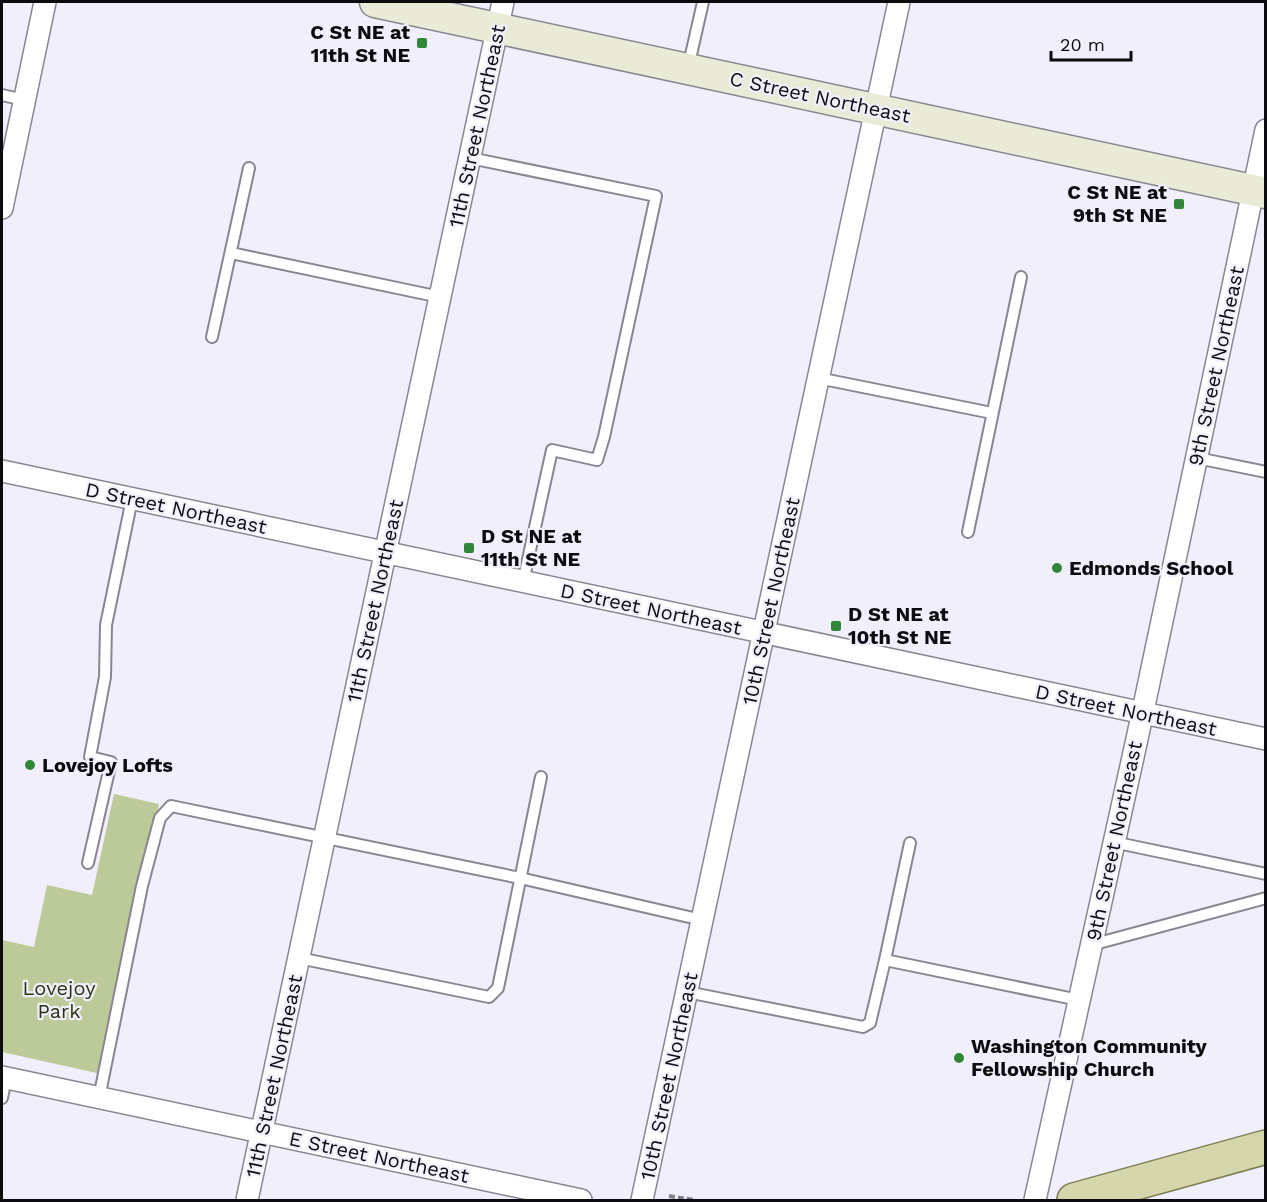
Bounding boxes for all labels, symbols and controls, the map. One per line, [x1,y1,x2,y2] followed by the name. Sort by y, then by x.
[310,20,410,67] place label: C St NE at 11th St NE
[444,22,510,230] street label: 11th Street Northeast
[1051,24,1130,62] scale bar
[1060,34,1105,55] text: 20 m
[415,36,429,50] marker: C St NE at 11th St NE
[727,66,913,128] street label: C Street Northeast
[1067,180,1167,227] place label: C St NE at 9th St NE
[1172,197,1186,211] marker: C St NE at 9th St NE
[1183,263,1249,468] street label: 9th Street Northeast
[83,477,270,539] street label: D Street Northeast
[737,494,805,707] street label: 10th Street Northeast
[342,497,408,705] street label: 11th Street Northeast
[481,524,582,571] place label: D St NE at 11th St NE
[462,541,476,555] marker: D St NE at 11th St NE
[1069,556,1234,580] place label: Edmonds School
[1050,561,1064,575] marker: Edmonds School
[558,578,745,640] street label: D Street Northeast
[848,602,951,649] place label: D St NE at 10th St NE
[829,619,843,633] marker: D St NE at 10th St NE
[1033,679,1220,741] street label: D Street Northeast
[1081,738,1147,943] street label: 9th Street Northeast
[42,753,173,777] place label: Lovejoy Lofts
[23,758,37,772] marker: Lovejoy Lofts
[635,969,703,1182] street label: 10th Street Northeast
[241,972,307,1180] street label: 11th Street Northeast
[23,976,96,1023] park label: Lovejoy Park
[971,1034,1208,1081] place label: Washington Community Fellowship Church
[952,1051,966,1065] marker: Washington Community Fellowship Church
[287,1126,472,1188] street label: E Street Northeast

